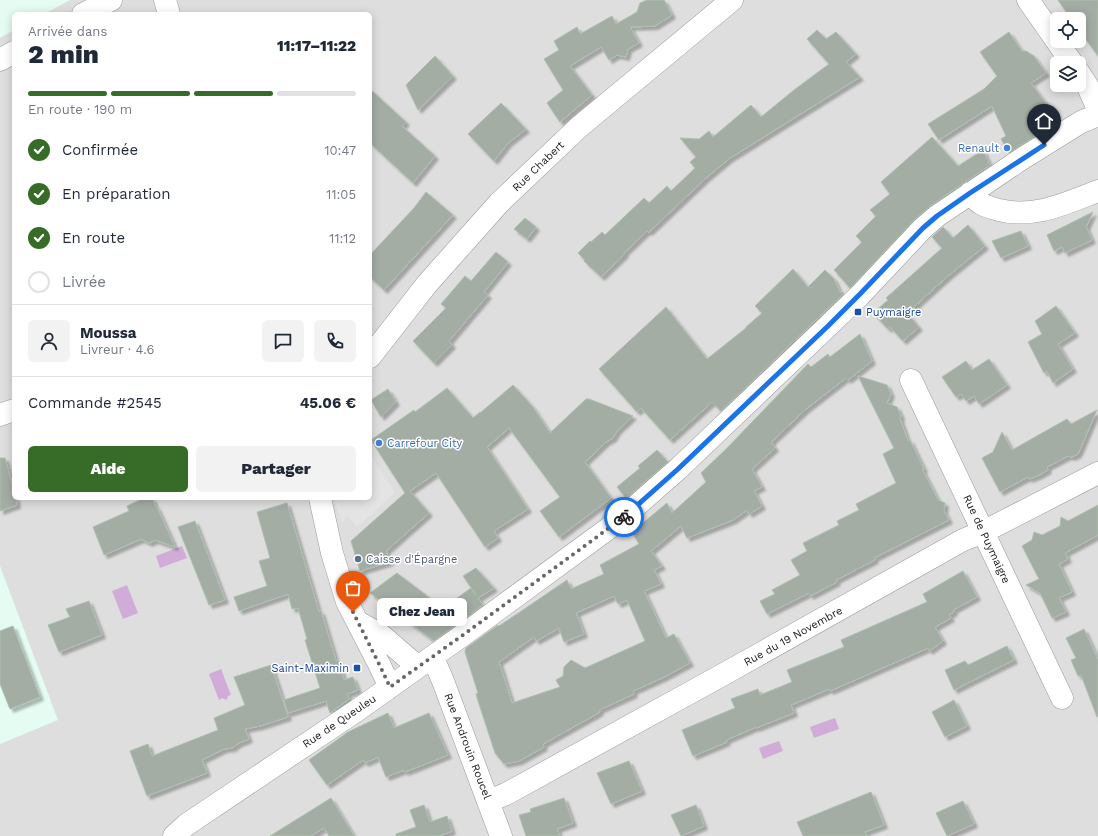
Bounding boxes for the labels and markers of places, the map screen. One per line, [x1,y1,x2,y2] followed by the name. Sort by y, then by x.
[1027,104,1061,145] pin
[958,142,999,155] place label: Renault
[1002,143,1012,153] marker: Renault
[866,306,921,319] place label: Puymaigre
[853,307,863,317] marker: Puymaigre
[387,437,462,450] place label: Carrefour City
[374,438,384,448] marker: Carrefour City
[366,552,457,566] place label: Caisse d'Épargne
[353,554,363,564] marker: Caisse d'Épargne
[336,571,370,612] pin
[377,598,467,626] callout: Chez Jean
[272,662,349,675] place label: Saint-Maximin
[352,663,362,673] marker: Saint-Maximin

